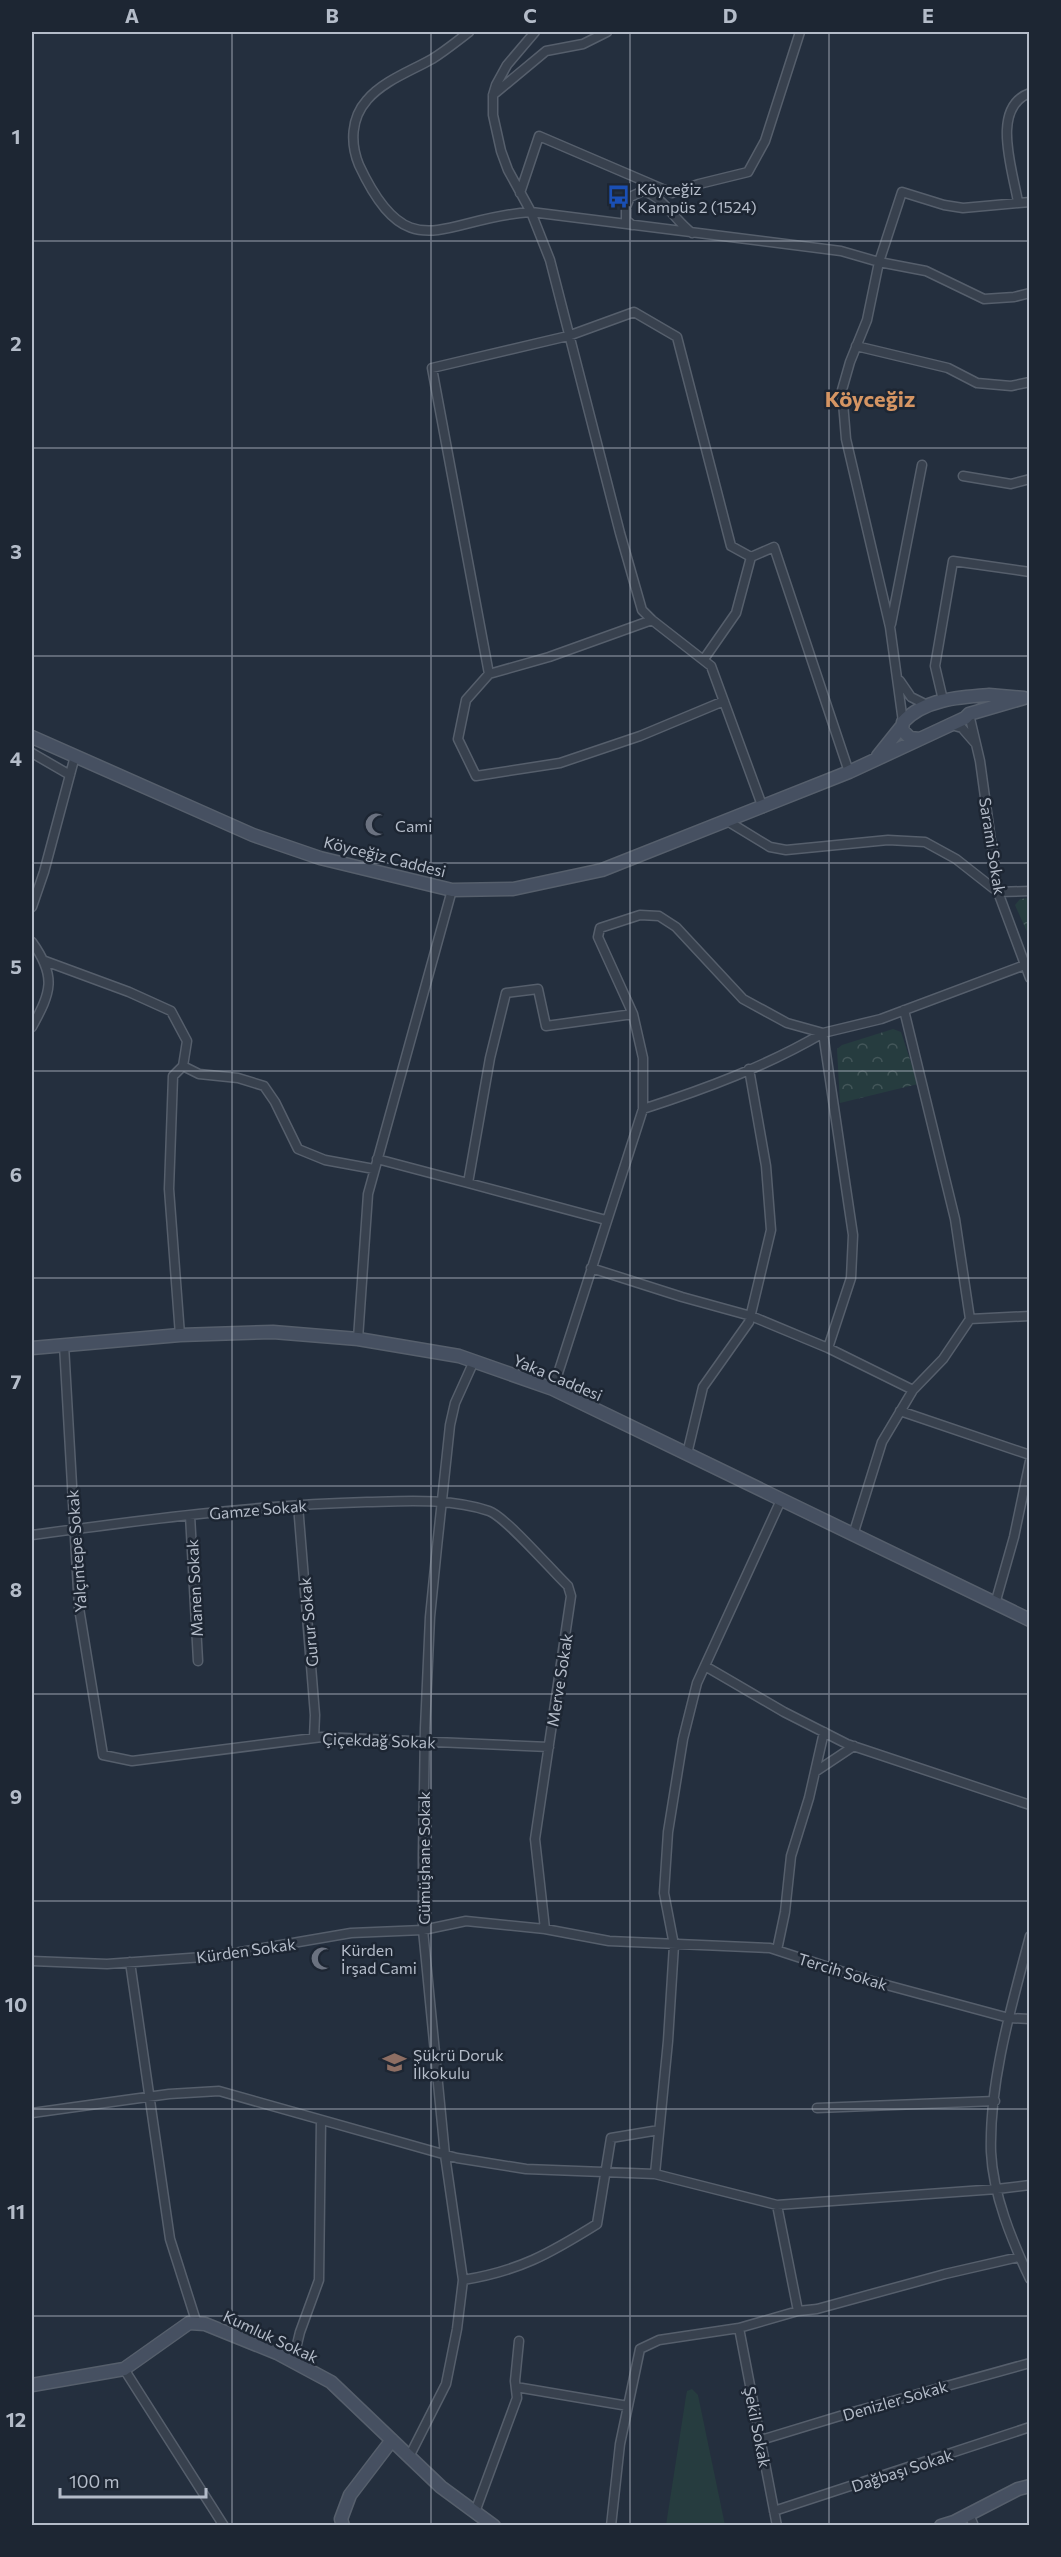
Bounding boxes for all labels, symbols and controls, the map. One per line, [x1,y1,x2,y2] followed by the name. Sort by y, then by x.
[125,3,139,27] text: A
[325,3,339,27] text: B
[523,3,537,27] text: C
[723,3,737,27] text: D
[922,3,934,27] text: E
[11,124,21,148] text: 1
[637,179,757,216] place label: Köyceğiz Kampüs 2 (1524)
[606,184,632,210] bus stop icon: Köyceğiz Kampüs 2 (1524)
[10,331,22,355] text: 2
[825,385,915,412] district label: Köyceğiz
[10,539,22,563] text: 3
[10,746,22,770] text: 4
[976,796,1010,896] street label: Sarami Sokak
[364,812,390,838] mosque icon: Cami
[395,816,432,835] place label: Cami
[322,832,448,880] street label: Köyceğiz Caddesi
[10,954,22,978] text: 5
[10,1162,22,1186] text: 6
[511,1350,605,1404] street label: Yaka Caddesi
[11,1369,22,1393] text: 7
[62,1489,90,1613] street label: Yalçıntepe Sokak
[208,1495,308,1523] street label: Gamze Sokak
[182,1538,206,1637] street label: Manen Sokak
[295,1576,321,1668] street label: Gurur Sokak
[10,1577,22,1601] text: 8
[542,1632,576,1728] street label: Merve Sokak
[322,1729,437,1751] street label: Çiçekdağ Sokak
[10,1784,22,1808] text: 9
[414,1791,433,1925] street label: Gümüşhane Sokak
[195,1934,297,1966] street label: Kürden Sokak
[341,1940,417,1977] place label: Kürden İrşad Cami
[310,1945,336,1971] mosque icon: Kürden İrşad Cami
[796,1948,890,1994] street label: Tercih Sokak
[5,1992,27,2016] text: 10
[413,2045,504,2082] place label: Şükrü Doruk İlkokulu
[382,2050,408,2076] school or university icon: Şükrü Doruk İlkokulu
[7,2199,25,2223] text: 11
[220,2306,322,2366] street label: Kumluk Sokak
[840,2376,950,2424] street label: Denizler Sokak
[741,2385,775,2470] street label: Şekil Sokak
[6,2407,26,2431] text: 12
[849,2445,956,2495] street label: Dağbaşı Sokak
[60,2461,206,2499] scale bar
[69,2470,119,2492] text: 100 m

